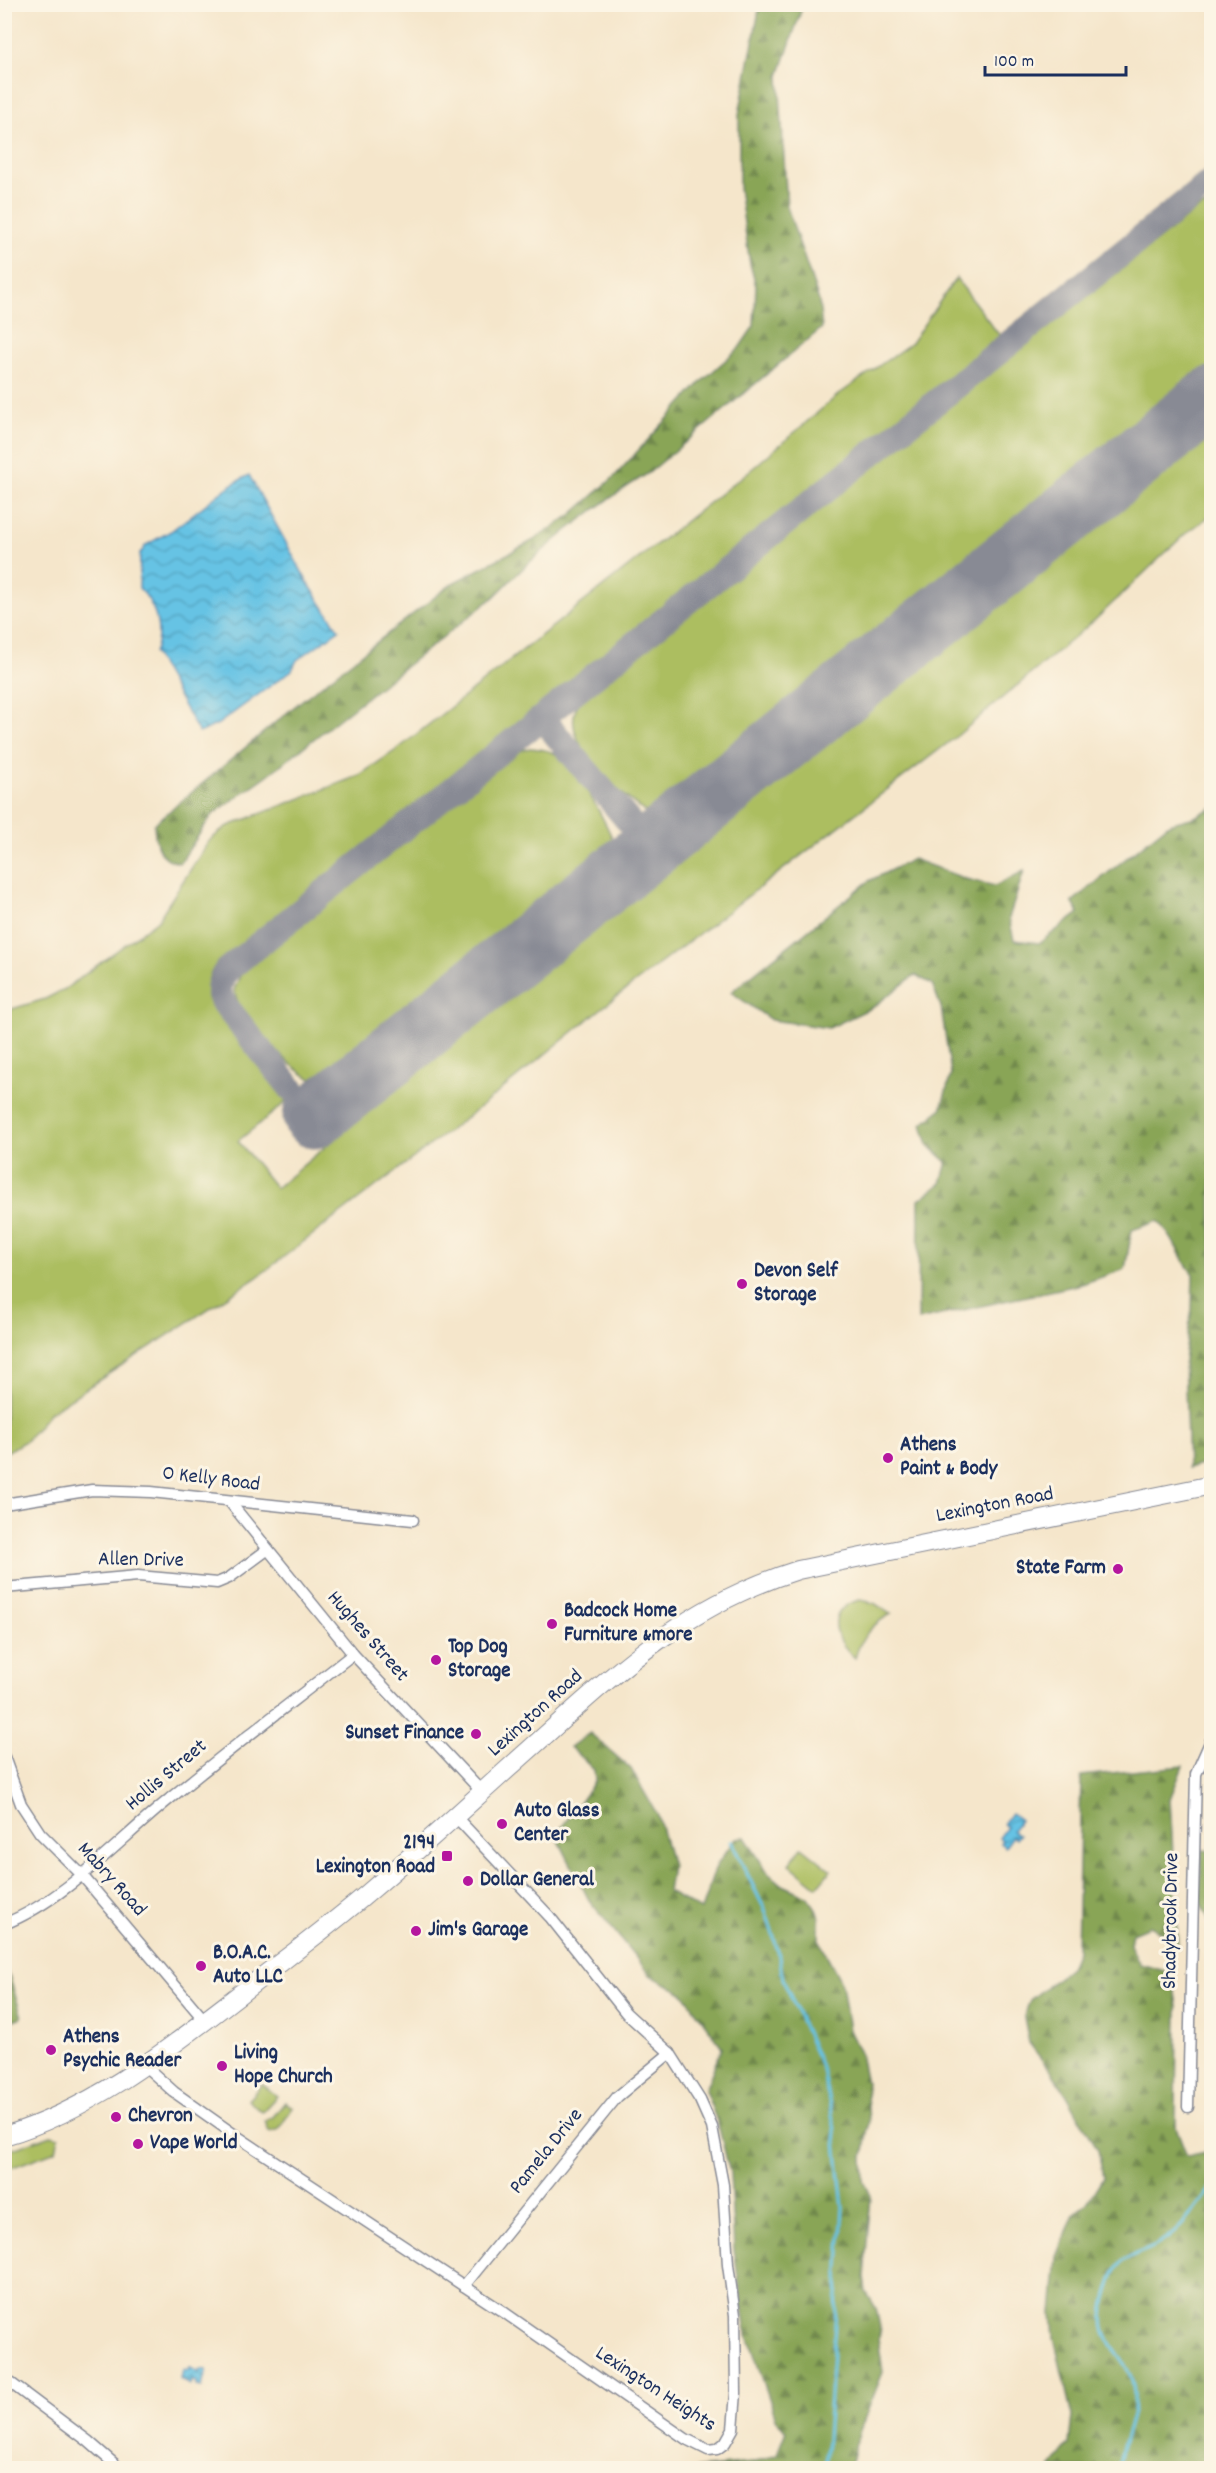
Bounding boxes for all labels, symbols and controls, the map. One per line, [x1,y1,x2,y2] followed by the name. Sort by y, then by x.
[985,39,1126,77] scale bar
[994,50,1034,75] text: 100 m
[754,1257,839,1311] place label: Devon Self Storage
[735,1277,749,1291] marker: Devon Self Storage
[900,1431,999,1485] place label: Athens Paint & Body
[881,1451,895,1465] marker: Athens Paint & Body
[160,1459,262,1501] street label: O Kelly Road
[934,1480,1056,1532] street label: Lexington Road
[98,1545,184,1577] street label: Allen Drive
[1016,1554,1106,1584] place label: State Farm
[1111,1562,1125,1576] marker: State Farm
[319,1585,415,1689] street label: Hughes Street
[564,1597,692,1651] place label: Badcock Home Furniture &more
[545,1617,559,1631] marker: Badcock Home Furniture &more
[448,1633,510,1687] place label: Top Dog Storage
[429,1653,443,1667] marker: Top Dog Storage
[482,1663,590,1765] street label: Lexington Road
[345,1719,464,1749] place label: Sunset Finance
[469,1727,483,1741] marker: Sunset Finance
[120,1733,215,1819] street label: Hollis Street
[514,1797,600,1851] place label: Auto Glass Center
[495,1817,509,1831] marker: Auto Glass Center
[316,1829,435,1883] place label: 2194 Lexington Road
[69,1836,153,1924] street label: Mabry Road
[440,1849,454,1863] marker: 2194 Lexington Road
[1156,1852,1188,1990] street label: Shadybrook Drive
[480,1866,595,1896] place label: Dollar General
[461,1874,475,1888] marker: Dollar General
[428,1916,528,1946] place label: Jim's Garage
[409,1924,423,1938] marker: Jim's Garage
[213,1939,284,1993] place label: B.O.A.C. Auto LLC
[194,1959,208,1973] marker: B.O.A.C. Auto LLC
[63,2023,182,2077] place label: Athens Psychic Reader
[234,2039,333,2093] place label: Living Hope Church
[44,2043,58,2057] marker: Athens Psychic Reader
[215,2059,229,2073] marker: Living Hope Church
[128,2102,193,2132] place label: Chevron
[503,2102,591,2202] street label: Pamela Drive
[109,2110,123,2124] marker: Chevron
[150,2129,238,2159] place label: Vape World
[131,2137,145,2151] marker: Vape World
[588,2340,722,2440] street label: Lexington Heights

